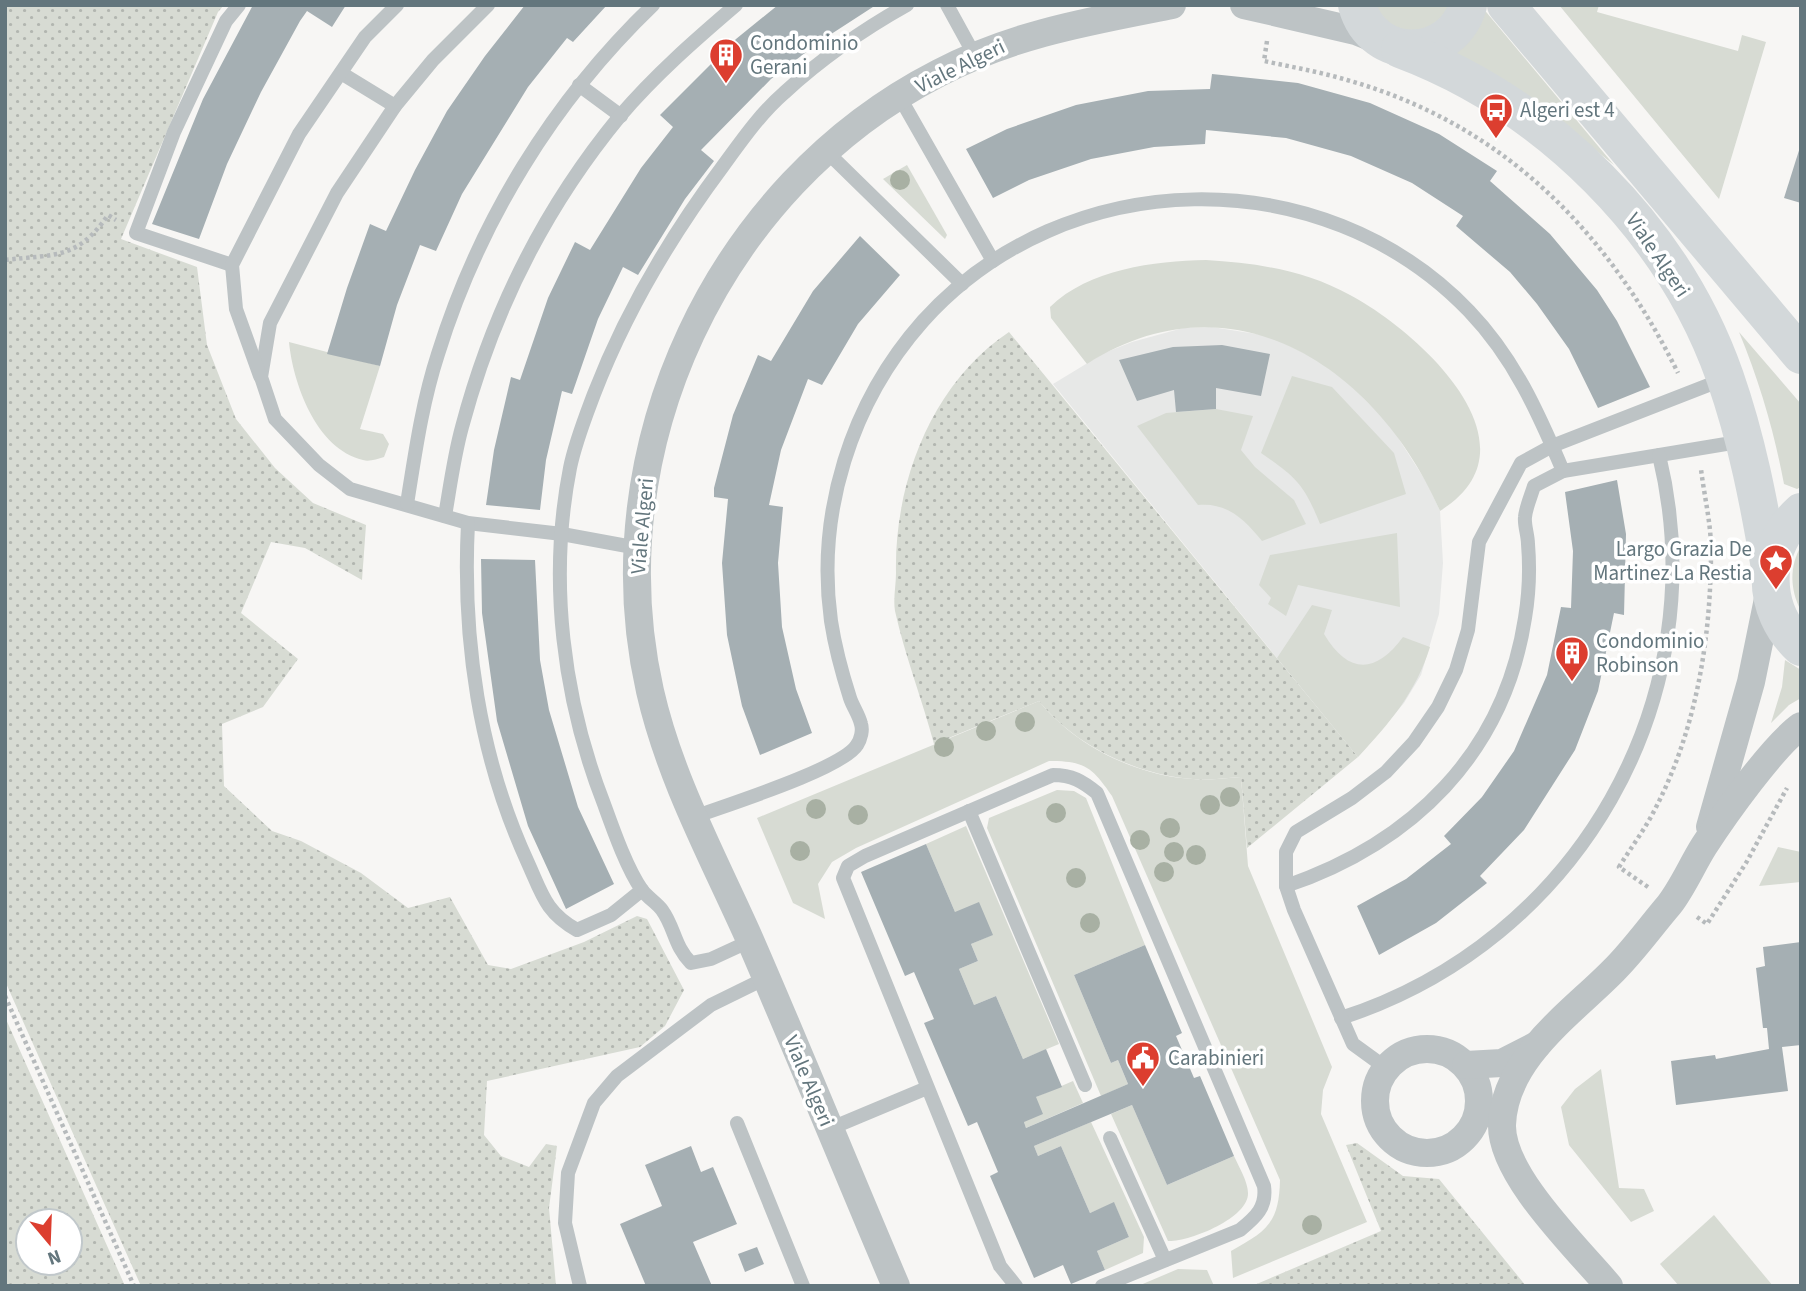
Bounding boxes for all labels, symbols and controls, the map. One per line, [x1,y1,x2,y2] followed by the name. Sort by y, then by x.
[750,28,859,82] place label: Condominio Gerani
[910,31,1010,101] street label: Viale Algeri
[707,36,745,85] building icon: Condominio Gerani
[1477,91,1515,140] bus stop icon: Algeri est 4
[1520,95,1615,125] place label: Algeri est 4
[1619,207,1697,303] street label: Viale Algeri
[623,477,661,575] street label: Viale Algeri
[1593,534,1752,588] place label: Largo Grazia De Martinez La Restia
[1757,542,1795,591] place icon: Largo Grazia De Martinez La Restia
[1596,626,1705,680] place label: Condominio Robinson
[1553,634,1591,683] building icon: Condominio Robinson
[776,1031,842,1131] street label: Viale Algeri
[1124,1039,1162,1088] public building icon: Carabinieri
[1168,1043,1264,1073] place label: Carabinieri
[14,1207,84,1277] north arrow
[44,1242,64,1271] text: N

